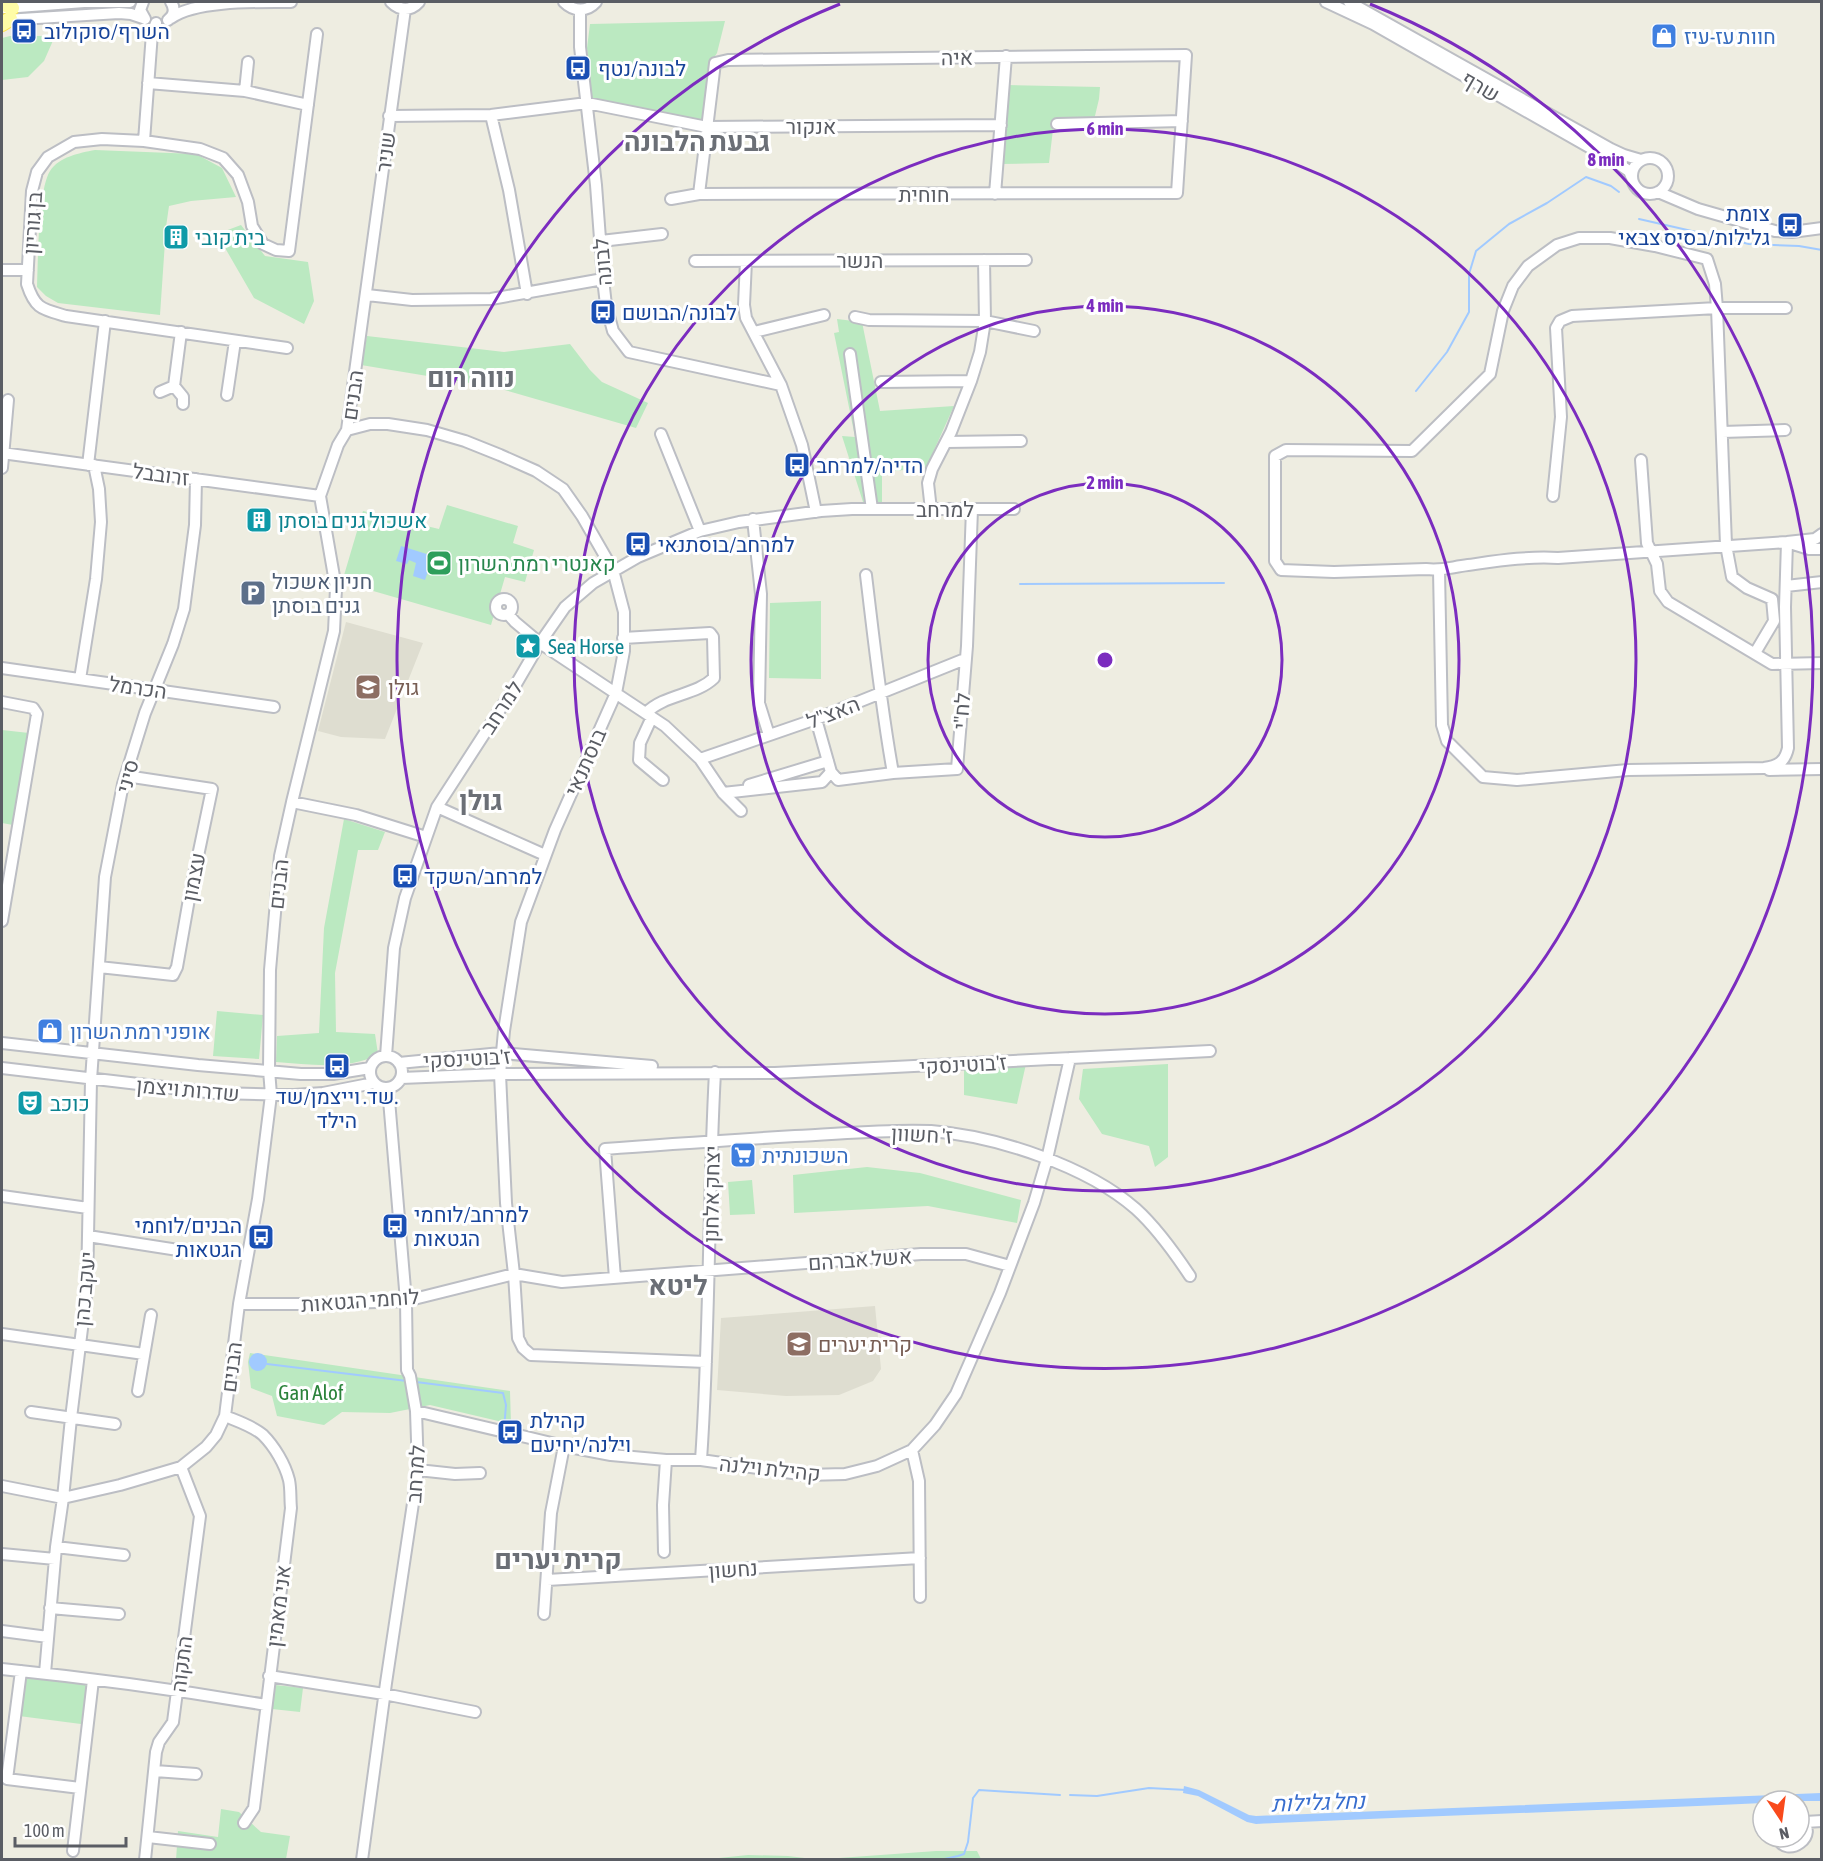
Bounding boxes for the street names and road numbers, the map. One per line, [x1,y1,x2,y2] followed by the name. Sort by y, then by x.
[941,45,973,69] street label: איה
[1458,66,1504,106] street label: שרף
[786,114,836,138] street label: אנקור
[371,130,399,174] street label: שניר
[898,182,950,206] street label: חוחית
[18,191,46,255] street label: בן גוריון
[588,237,616,287] street label: לבונה
[837,248,883,272] street label: הנשר
[337,368,367,422] street label: הבנים
[131,458,191,490] street label: זרובבל
[916,497,974,521] street label: למרחב
[108,671,168,703] street label: הכרמל
[475,676,527,738] street label: למרחב
[803,691,863,733] street label: האצ"ל
[948,692,974,730] street label: לח"י
[560,725,610,799] street label: בוסתנאי
[111,757,143,795] street label: סיני
[177,851,209,903] street label: עצמון
[263,858,293,910] street label: הבנים
[423,1044,511,1072] street label: ז'בוטינסקי
[919,1050,1007,1078] street label: ז'בוטינסקי
[135,1073,241,1105] street label: שדרות ויצמן
[891,1120,953,1148] street label: ז' חשוון
[698,1145,724,1243] street label: יצחק אלחנן
[807,1243,913,1275] street label: אשל אברהם
[69,1251,99,1327] street label: יעקב כהן
[300,1284,420,1316] street label: לוחמי הגטאות
[216,1340,246,1394] street label: הבנים
[401,1444,429,1504] street label: למרחב
[718,1451,822,1485] street label: קהילת וילנה
[708,1555,758,1583] street label: נחשון
[261,1563,295,1649] street label: אני מאמין
[166,1634,196,1694] street label: התקוה

